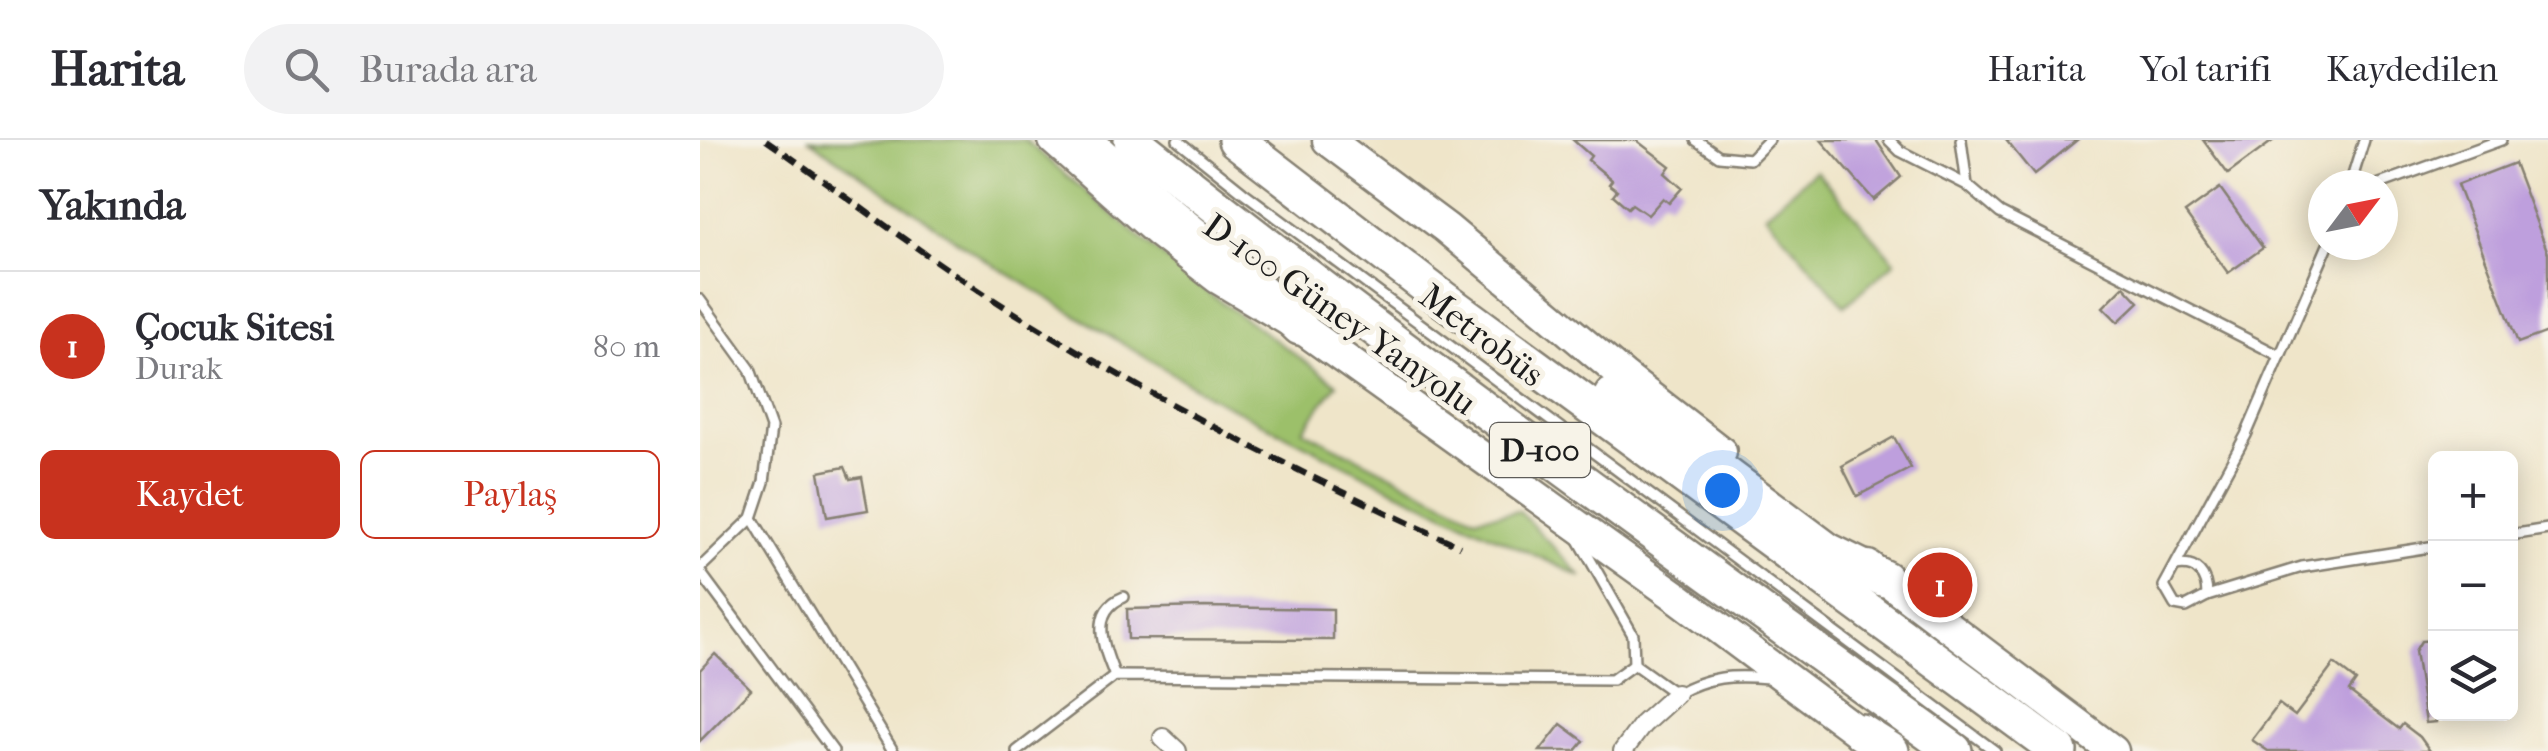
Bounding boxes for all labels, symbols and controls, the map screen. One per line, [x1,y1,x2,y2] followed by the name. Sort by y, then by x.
[244,24,944,114] search box
[50,41,184,97] text: Harita
[279,42,334,97] icon: search
[359,47,537,92] text: Burada ara
[1987,49,2085,90] text: Harita
[2140,49,2271,90] text: Yol tarifi
[2326,49,2498,90] text: Kaydedilen
[2308,170,2398,260] north arrow
[40,181,185,230] text: Yakında
[1196,205,1484,424] street label: D-100 Güney Yanyolu
[1412,276,1552,395] street label: Metrobüs
[135,305,334,350] text: Çocuk Sitesi
[67,328,78,365] text: 1
[593,328,660,365] text: 80 m
[135,350,222,387] text: Durak
[1490,423,1590,477] road number: D-100
[40,450,340,539] button: Kaydet
[360,450,660,539] button: Paylaş
[2428,451,2518,721] map controls
[2428,451,2518,541] button: +
[1697,465,1748,516] your location
[2428,541,2518,631] button: −
[1908,548,1972,622] pin: 1
[2428,631,2518,721] button: layers

